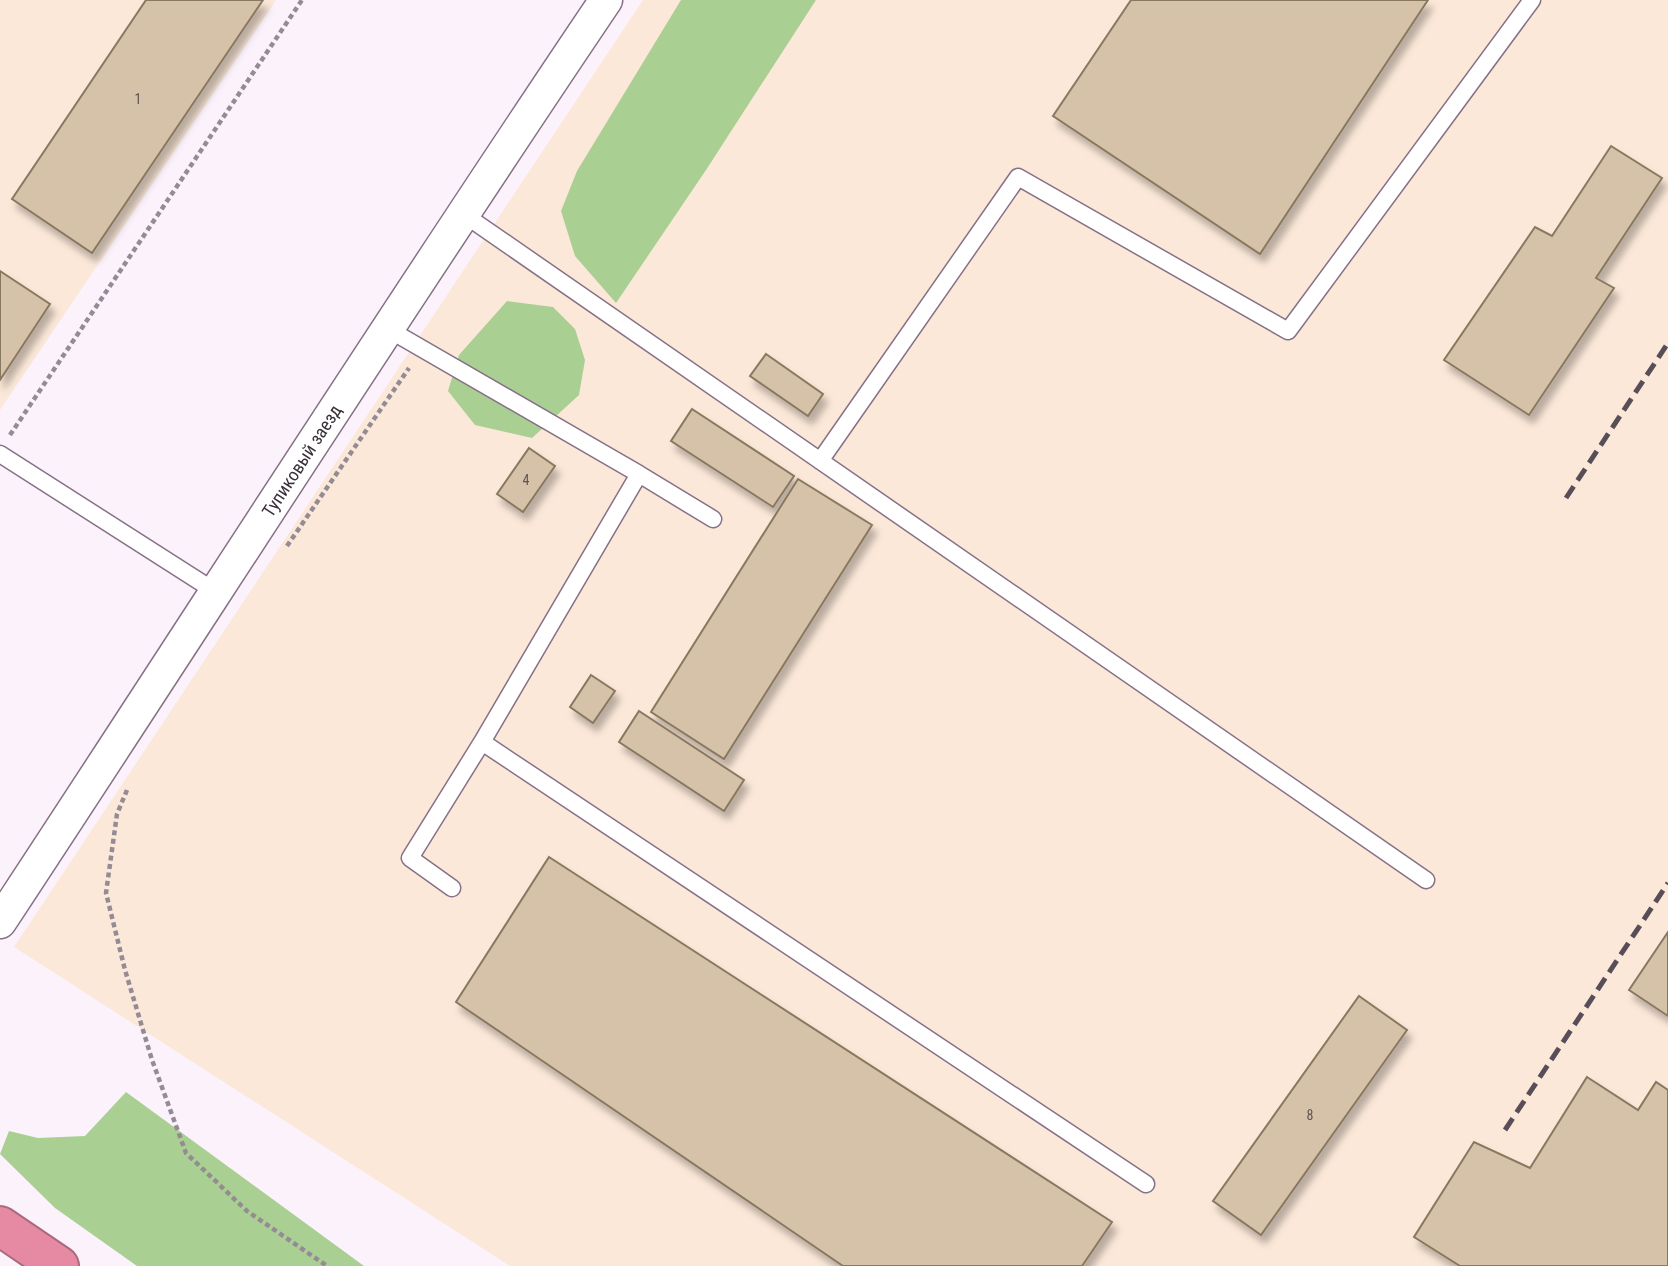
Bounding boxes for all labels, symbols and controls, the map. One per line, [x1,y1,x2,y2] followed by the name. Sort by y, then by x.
[135,91,141,107] house number: 1
[258,400,346,521] street label: Тупиковый заезд
[523,472,530,488] house number: 4
[1307,1107,1314,1123] house number: 8

